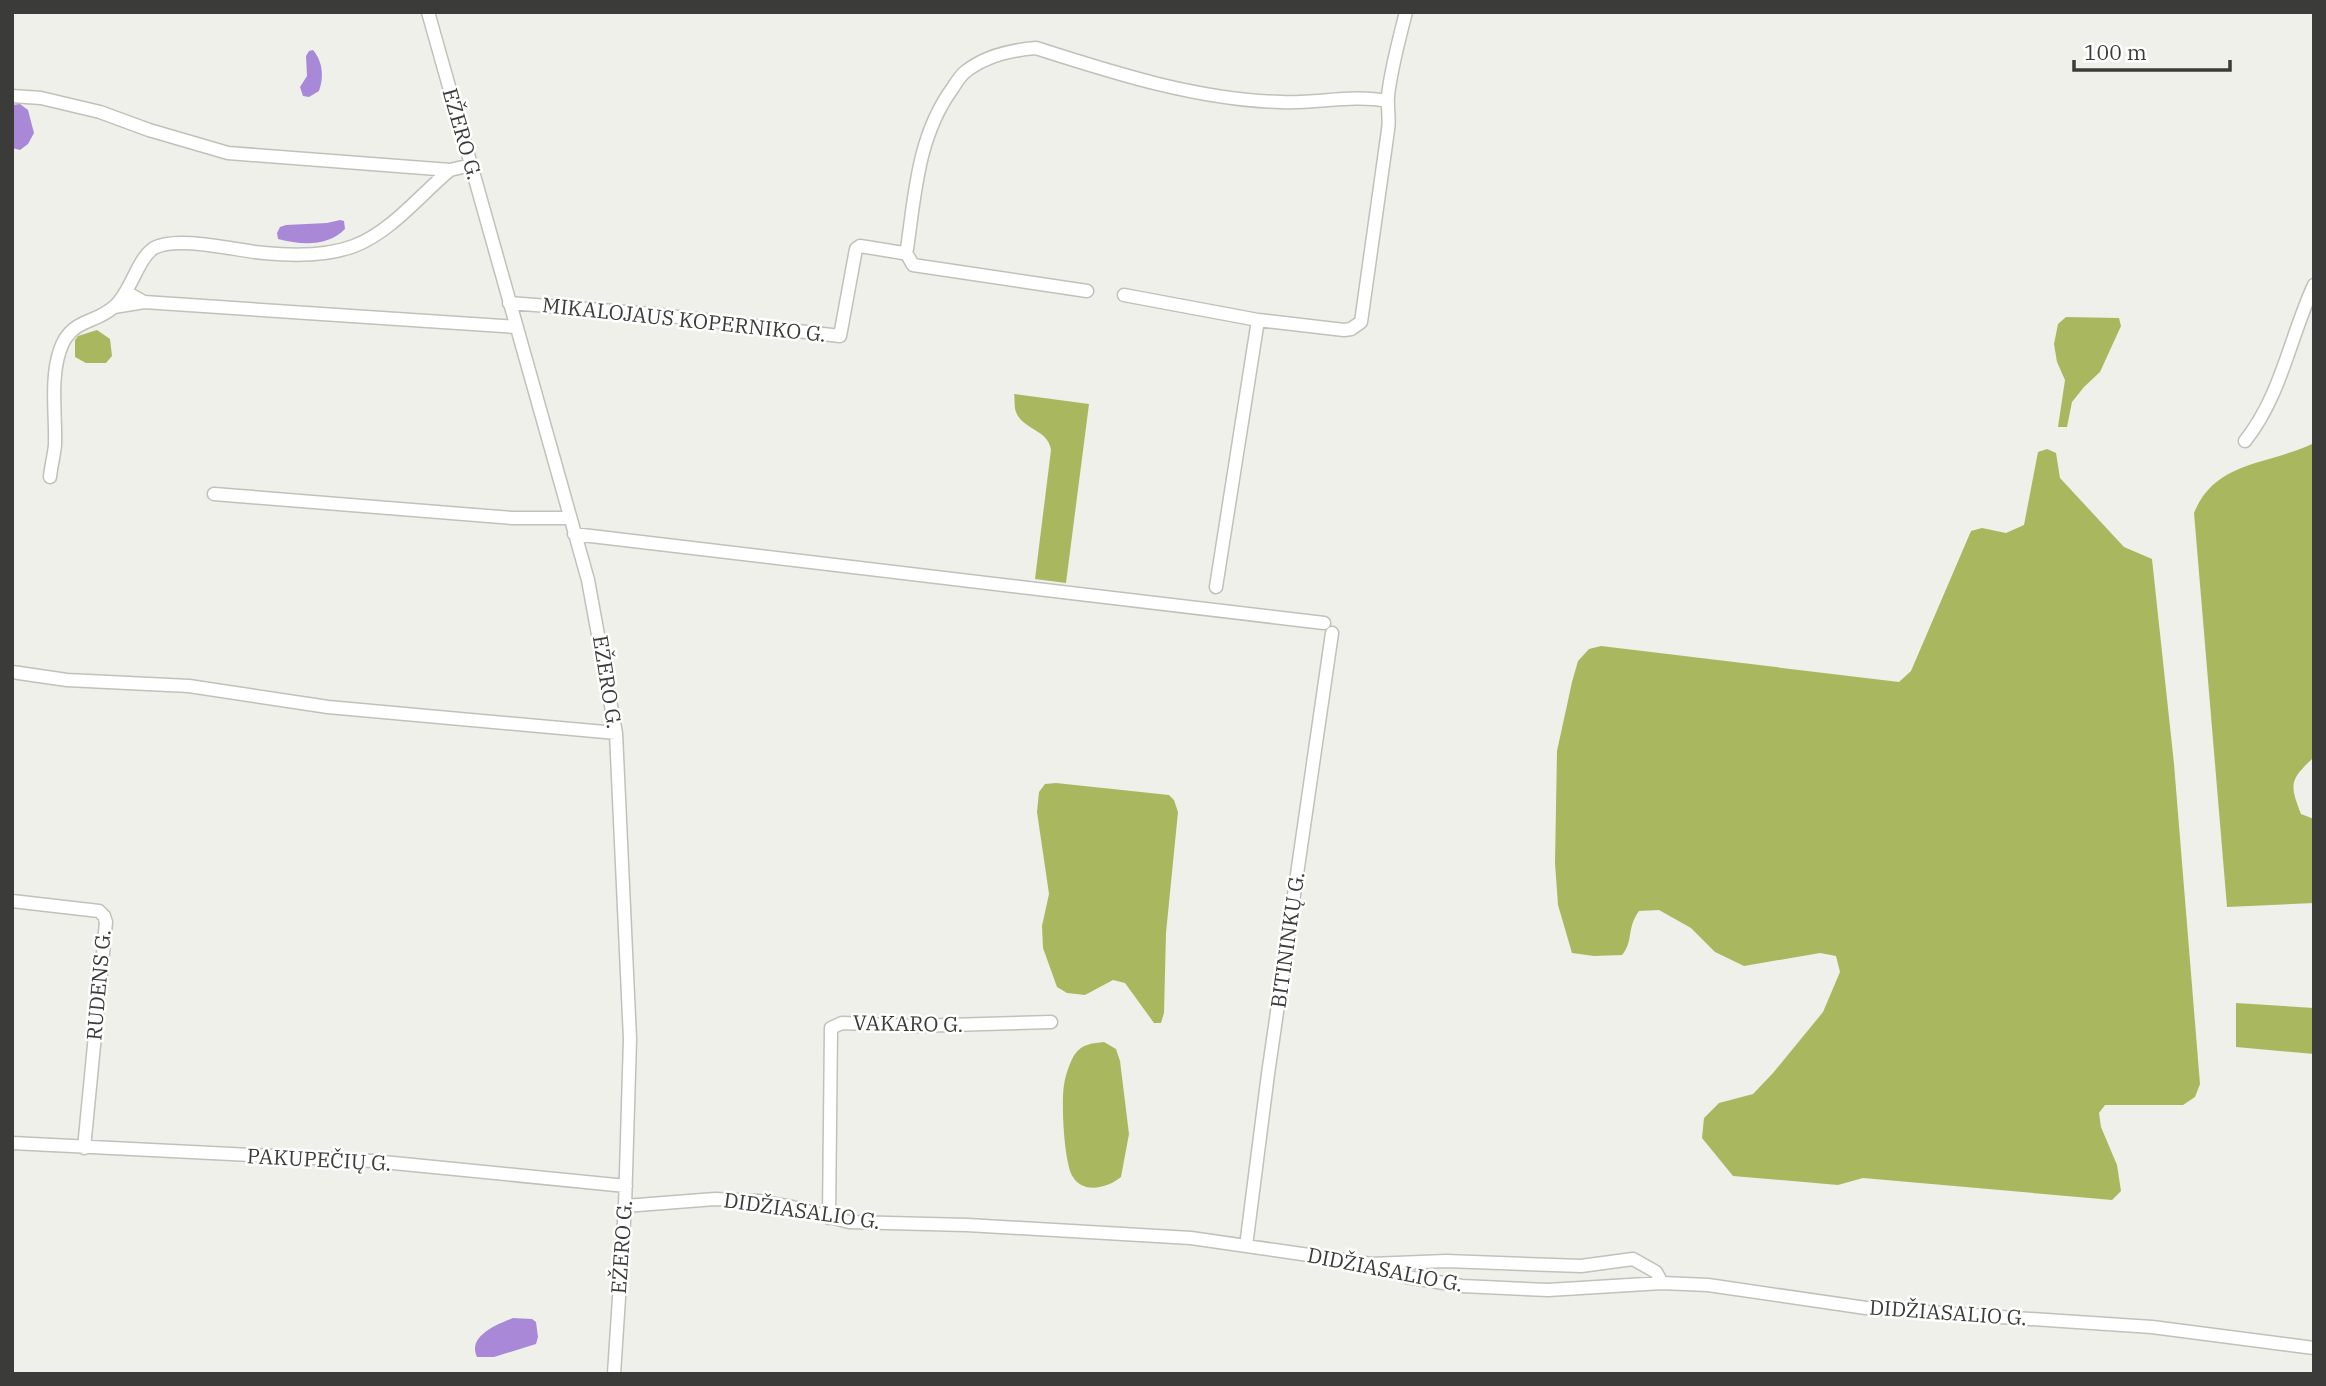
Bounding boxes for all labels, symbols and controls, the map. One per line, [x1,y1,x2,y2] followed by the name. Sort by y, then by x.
[2074,28,2230,72] scale bar
[2084,38,2147,66] text: 100 m
[437,85,489,183] street label: EŽERO G.
[541,290,827,348] street label: MIKALOJAUS KOPERNIKO G.
[587,633,629,731] street label: EŽERO G.
[1264,870,1310,1010] street label: BITININKŲ G.
[79,928,117,1042] street label: RUDENS G.
[853,1008,963,1038] street label: VAKARO G.
[246,1141,392,1177] street label: PAKUPEČIŲ G.
[722,1185,882,1235] street label: DIDŽIASALIO G.
[604,1199,638,1295] street label: EŽERO G.
[1305,1240,1465,1298] street label: DIDŽIASALIO G.
[1868,1293,2028,1331] street label: DIDŽIASALIO G.

